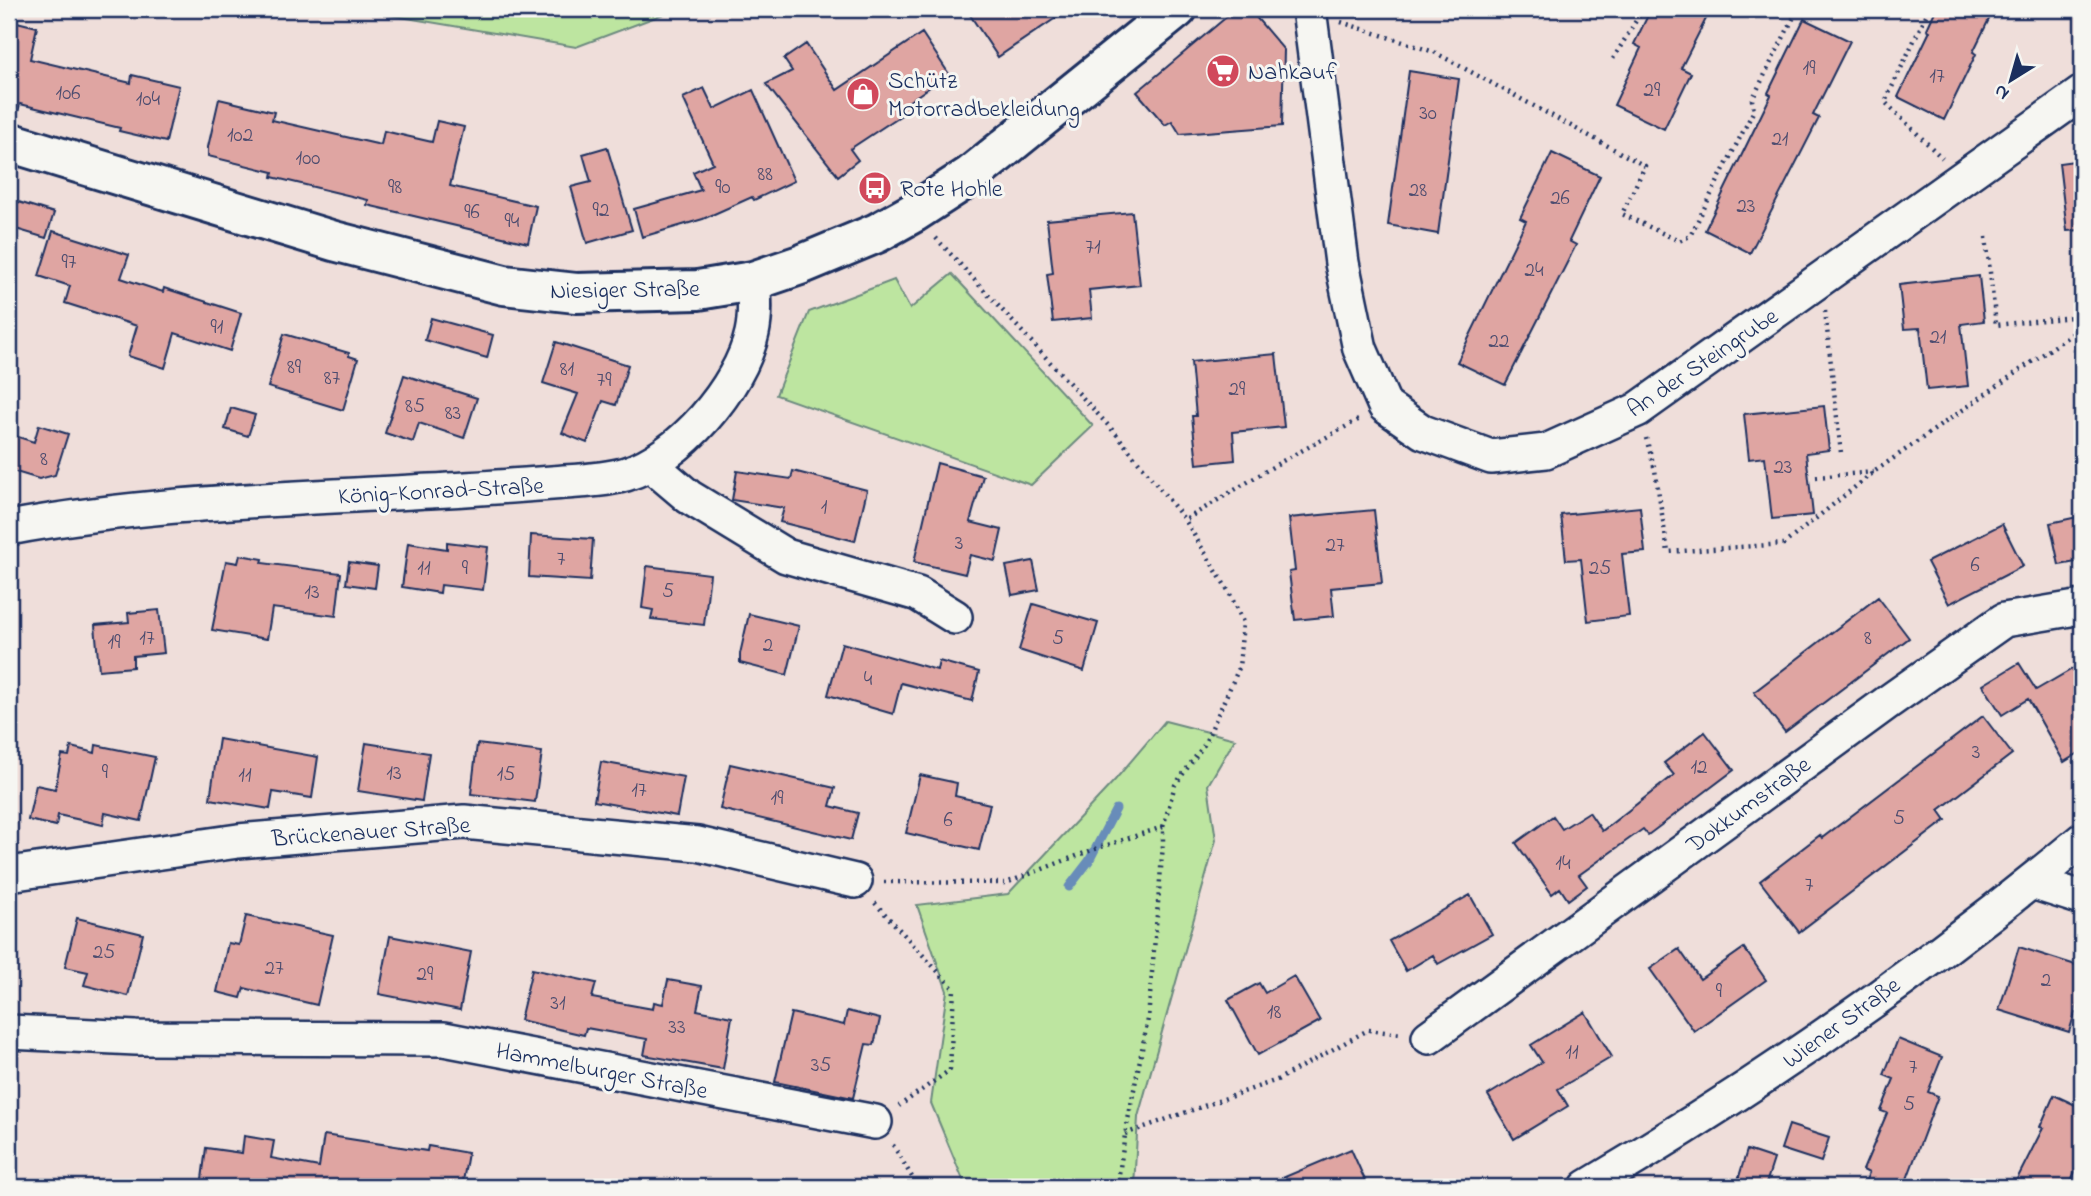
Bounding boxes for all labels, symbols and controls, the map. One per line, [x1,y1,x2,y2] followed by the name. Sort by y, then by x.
[1976,46,2046,116] north arrow
[1204,52,1242,90] supermarket icon: Nahkauf
[1803,54,1816,84] house number: 19
[1248,56,1338,91] place label: Nahkauf
[1929,62,1945,92] house number: 17
[888,65,1080,128] place label: Schütz Motorradbekleidung
[844,75,882,113] shop icon: Schütz Motorradbekleidung
[1644,76,1661,106] house number: 29
[1989,77,2016,106] text: N
[56,79,81,109] house number: 106
[136,85,161,115] house number: 104
[1419,99,1437,129] house number: 30
[227,121,253,151] house number: 102
[1771,125,1789,155] house number: 21
[296,144,320,174] house number: 100
[757,160,773,190] house number: 88
[856,169,894,207] bus stop icon: Rote Hohle
[388,173,402,203] house number: 98
[715,173,731,203] house number: 90
[900,173,1003,208] place label: Rote Hohle
[1409,176,1427,206] house number: 28
[1550,184,1570,214] house number: 26
[1736,192,1756,222] house number: 23
[593,196,609,226] house number: 92
[464,198,480,228] house number: 96
[505,207,520,237] house number: 94
[1085,233,1101,263] house number: 71
[62,248,77,278] house number: 97
[1524,256,1544,286] house number: 24
[550,273,701,310] street label: Niesiger Straße
[1621,300,1786,428] street label: An der Steingrube
[211,313,224,343] house number: 91
[1929,323,1947,353] house number: 21
[1489,327,1509,357] house number: 22
[287,353,302,383] house number: 89
[560,355,575,385] house number: 81
[324,364,341,394] house number: 87
[597,366,612,396] house number: 79
[1229,375,1246,405] house number: 29
[405,392,425,422] house number: 85
[445,399,461,429] house number: 83
[40,445,48,475] house number: 8
[1773,453,1793,483] house number: 23
[337,470,545,515] street label: König-Konrad-Straße
[821,493,828,523] house number: 1
[955,529,963,559] house number: 3
[1325,531,1345,561] house number: 27
[557,545,566,575] house number: 7
[1970,551,1980,581] house number: 6
[417,554,431,584] house number: 11
[462,554,469,584] house number: 9
[1589,554,1611,584] house number: 25
[662,577,674,607] house number: 5
[304,578,320,608] house number: 13
[139,624,155,654] house number: 17
[1052,624,1064,654] house number: 5
[1864,624,1872,654] house number: 8
[108,628,121,658] house number: 19
[763,631,773,661] house number: 2
[864,665,873,695] house number: 4
[1972,738,1980,768] house number: 3
[1679,749,1819,864] street label: Dokkumstraße
[1690,753,1708,783] house number: 12
[102,758,109,788] house number: 9
[386,759,402,789] house number: 13
[497,760,515,790] house number: 15
[238,761,252,791] house number: 11
[631,776,647,806] house number: 17
[771,784,784,814] house number: 19
[1893,804,1905,834] house number: 5
[943,806,953,836] house number: 6
[270,809,472,858] street label: Brückenauer Straße
[1555,849,1571,879] house number: 14
[1805,871,1814,901] house number: 7
[93,938,115,968] house number: 25
[264,954,284,984] house number: 27
[417,960,434,990] house number: 29
[2041,966,2051,996] house number: 2
[1776,969,1909,1079] street label: Wiener Straße
[1716,977,1723,1007] house number: 9
[550,989,566,1019] house number: 31
[1267,998,1281,1028] house number: 18
[668,1013,686,1043] house number: 33
[493,1035,711,1110] street label: Hammelburger Straße
[1565,1038,1579,1068] house number: 11
[811,1051,831,1081] house number: 35
[1909,1053,1918,1083] house number: 7
[1903,1090,1915,1120] house number: 5

